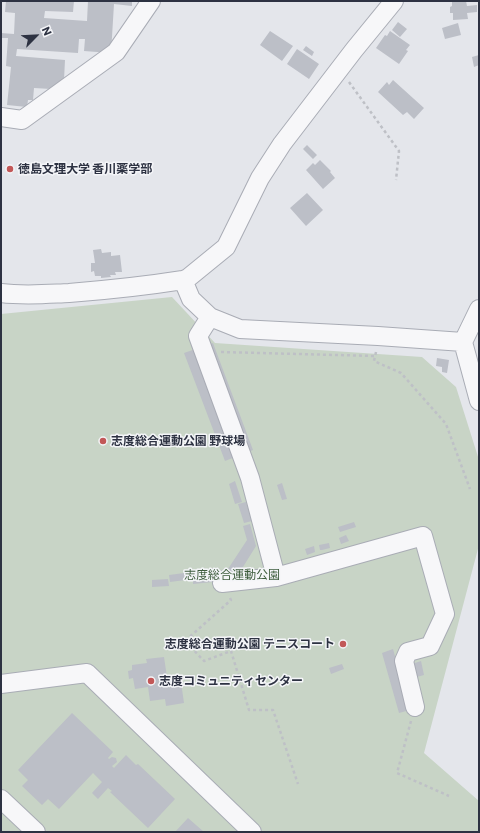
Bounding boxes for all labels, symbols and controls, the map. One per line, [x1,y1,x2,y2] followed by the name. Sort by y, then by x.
[16,16,56,56] north arrow
[40,24,55,37] text: N
[18,162,152,176] place label: 徳島文理大学 香川薬学部
[5,164,15,174] marker: 徳島文理大学 香川薬学部
[111,434,245,448] place label: 志度総合運動公園 野球場
[98,436,108,446] marker: 志度総合運動公園 野球場
[184,568,280,582] park label: 志度総合運動公園
[165,637,335,651] place label: 志度総合運動公園 テニスコート
[338,639,348,649] marker: 志度総合運動公園 テニスコート
[159,674,303,688] place label: 志度コミュニティセンター
[146,676,156,686] marker: 志度コミュニティセンター

